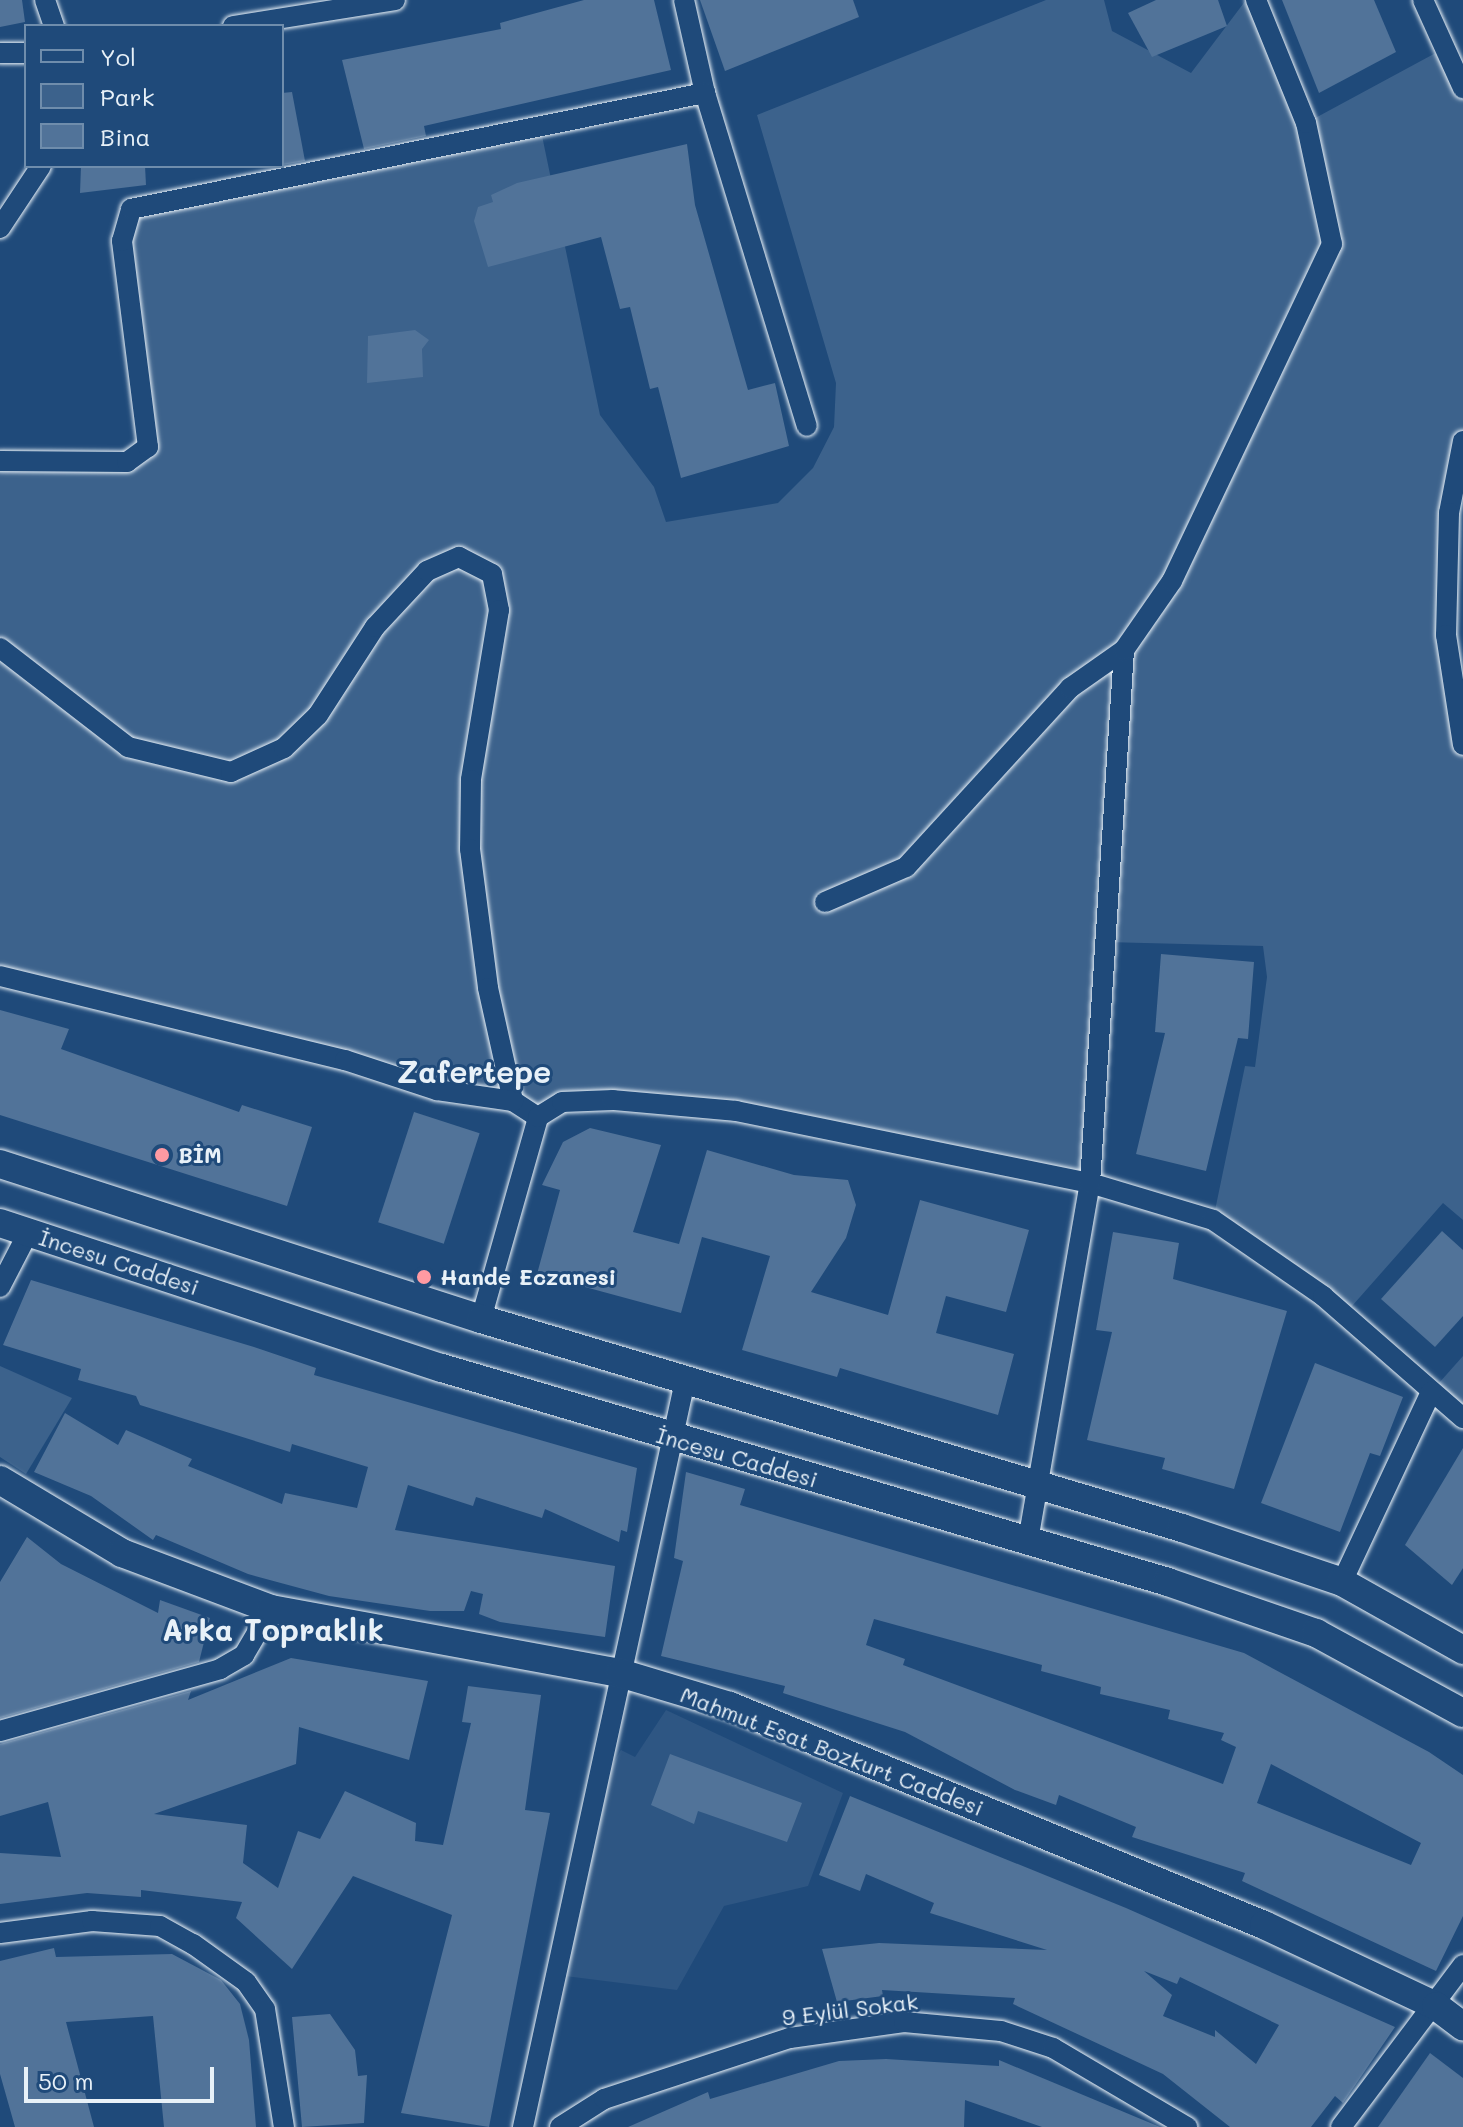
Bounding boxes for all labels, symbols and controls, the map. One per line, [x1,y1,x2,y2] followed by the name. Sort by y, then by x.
[24,24,284,168] legend
[100,41,136,72] text: Yol
[100,81,154,112] text: Park
[100,121,151,152] text: Bina
[397,1053,551,1089] district label: Zafertepe
[178,1142,222,1168] place label: BİM
[153,1146,171,1164] marker: BİM
[36,1224,202,1300] street label: İncesu Caddesi
[440,1264,616,1290] place label: Hande Eczanesi
[415,1268,433,1286] marker: Hande Eczanesi
[653,1421,821,1493] street label: İncesu Caddesi
[162,1611,384,1647] district label: Arka Topraklık
[677,1681,987,1821] street label: Mahmut Esat Bozkurt Caddesi
[781,1988,919,2030] street label: 9 Eylül Sokak
[28,2051,218,2101] scale bar
[38,2065,94,2096] text: 50 m

